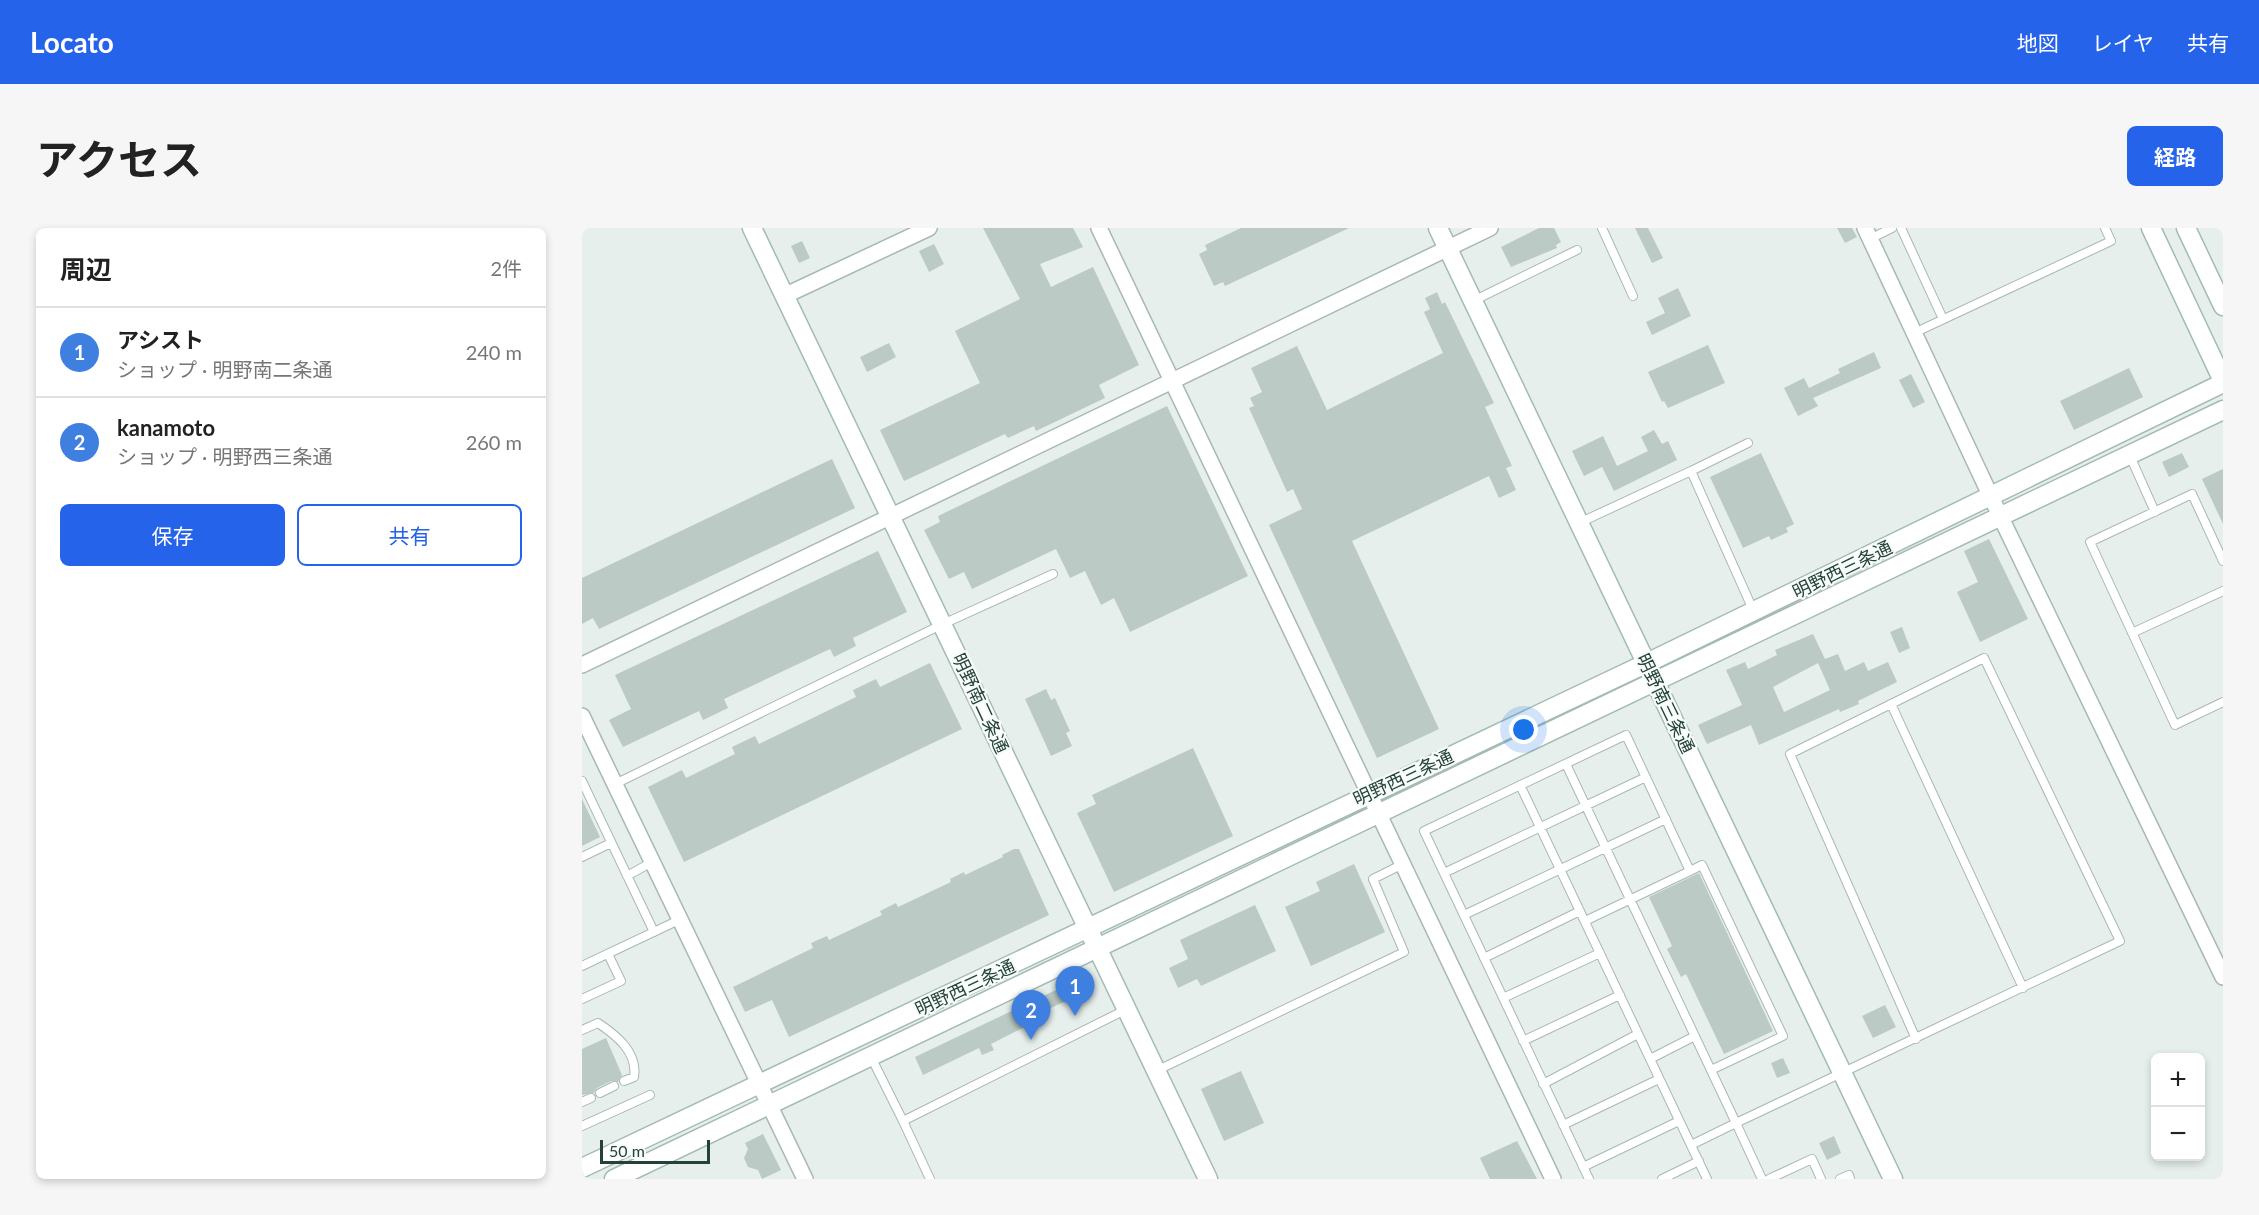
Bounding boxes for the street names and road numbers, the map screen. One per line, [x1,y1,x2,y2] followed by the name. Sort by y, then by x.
[1789,535,1895,603] street label: 明野西三条通
[948,649,1014,757] street label: 明野南二条通
[1632,650,1700,756] street label: 明野南三条通
[1349,744,1457,810] street label: 明野西三条通
[911,954,1019,1020] street label: 明野西三条通

